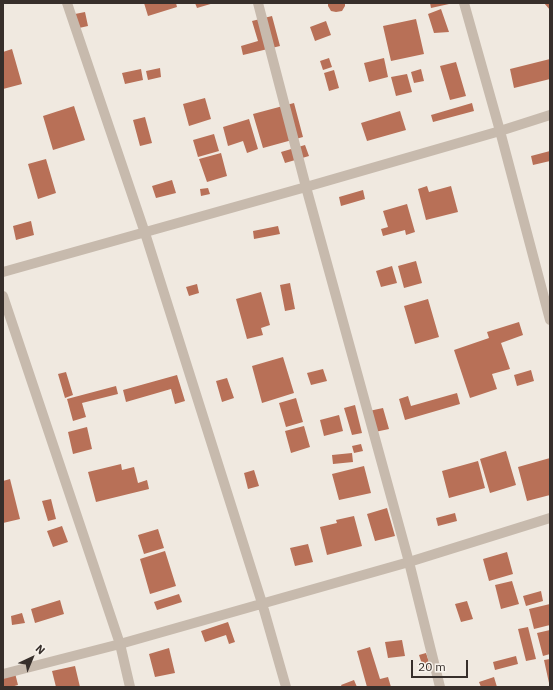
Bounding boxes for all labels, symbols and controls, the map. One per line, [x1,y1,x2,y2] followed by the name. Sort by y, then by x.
[12,638,52,678] north arrow
[33,642,48,657] text: N
[413,652,470,678] scale bar
[418,659,446,674] text: 20 m

